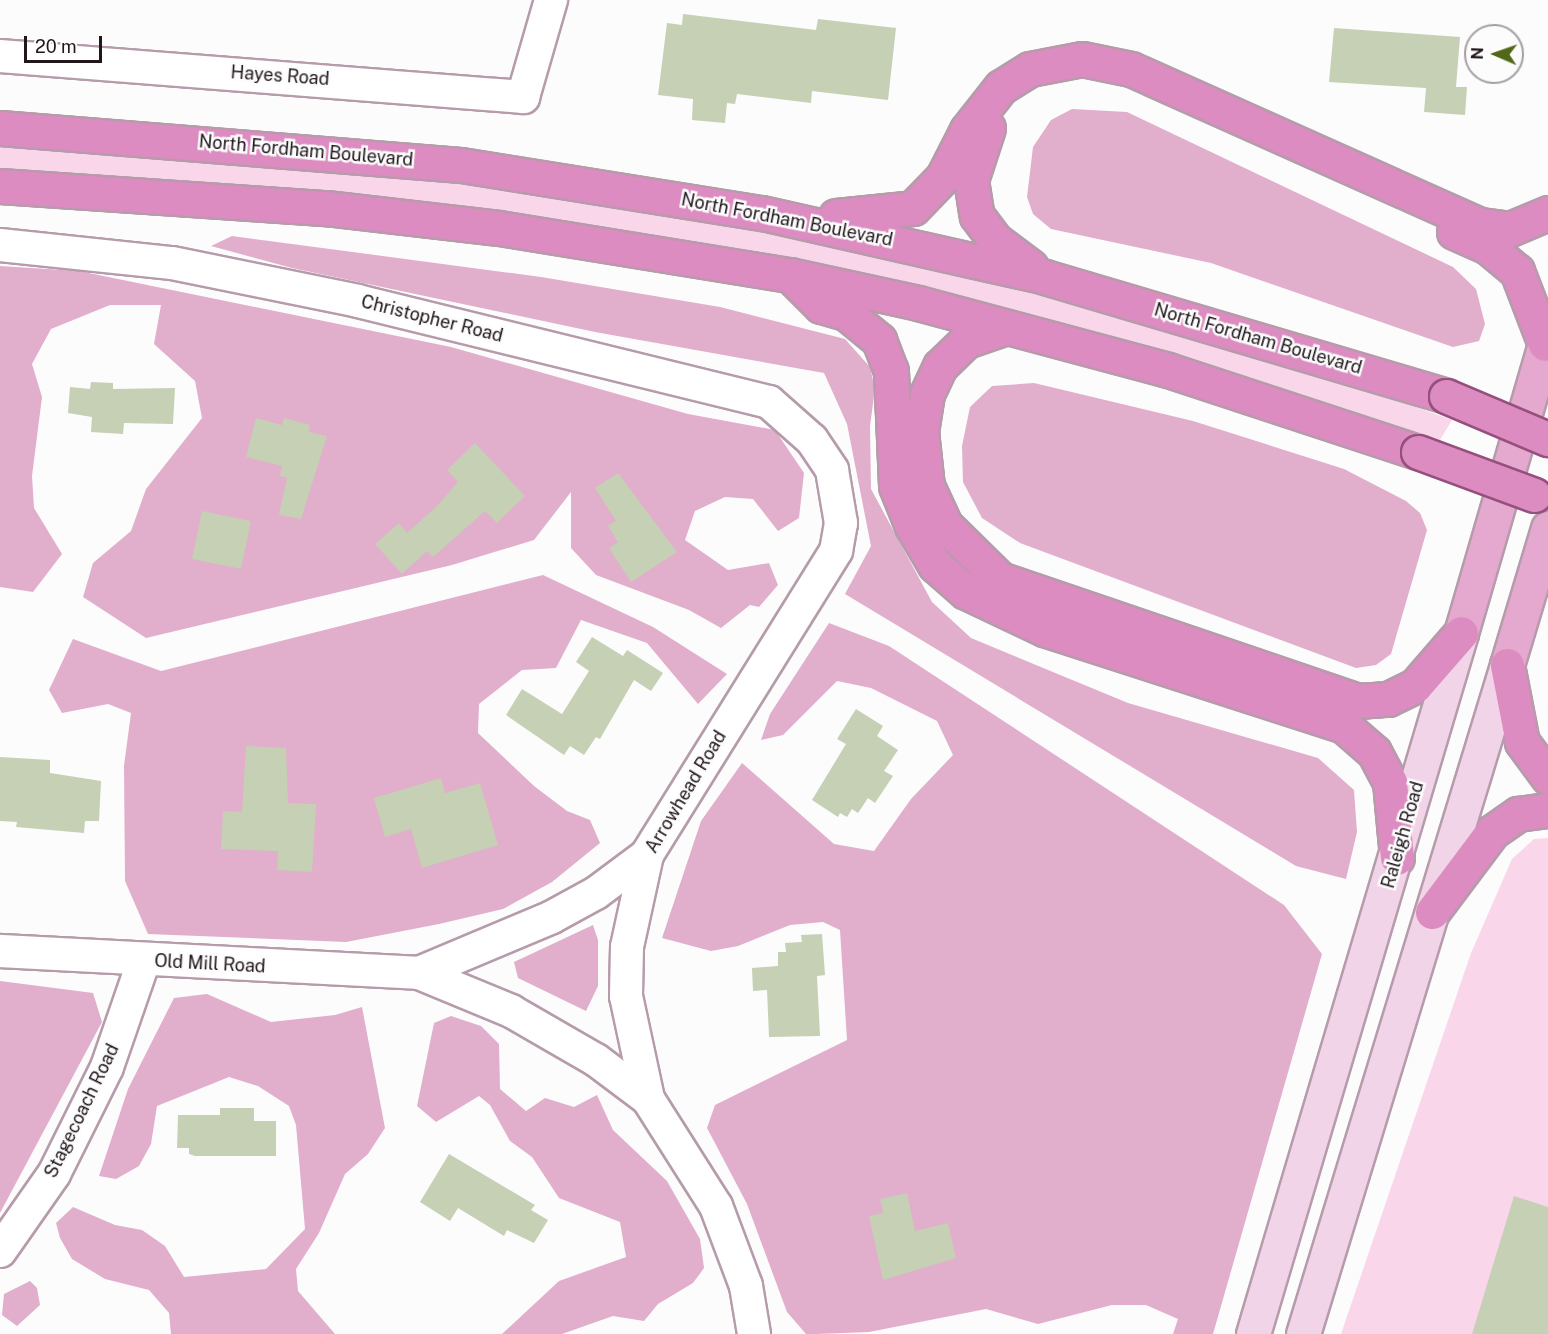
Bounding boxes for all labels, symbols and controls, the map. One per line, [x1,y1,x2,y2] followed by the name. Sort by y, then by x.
[27,24,105,62] scale bar
[1464,24,1524,84] north arrow
[35,36,77,57] text: 20 m
[1468,47,1487,60] text: N
[230,62,330,90] street label: Hayes Road
[198,131,414,171] street label: North Fordham Boulevard
[679,189,895,251] street label: North Fordham Boulevard
[359,291,505,347] street label: Christopher Road
[1152,299,1364,379] street label: North Fordham Boulevard
[641,727,731,857] street label: Arrowhead Road
[1377,779,1429,891] street label: Raleigh Road
[154,950,266,978] street label: Old Mill Road
[40,1040,124,1182] street label: Stagecoach Road

